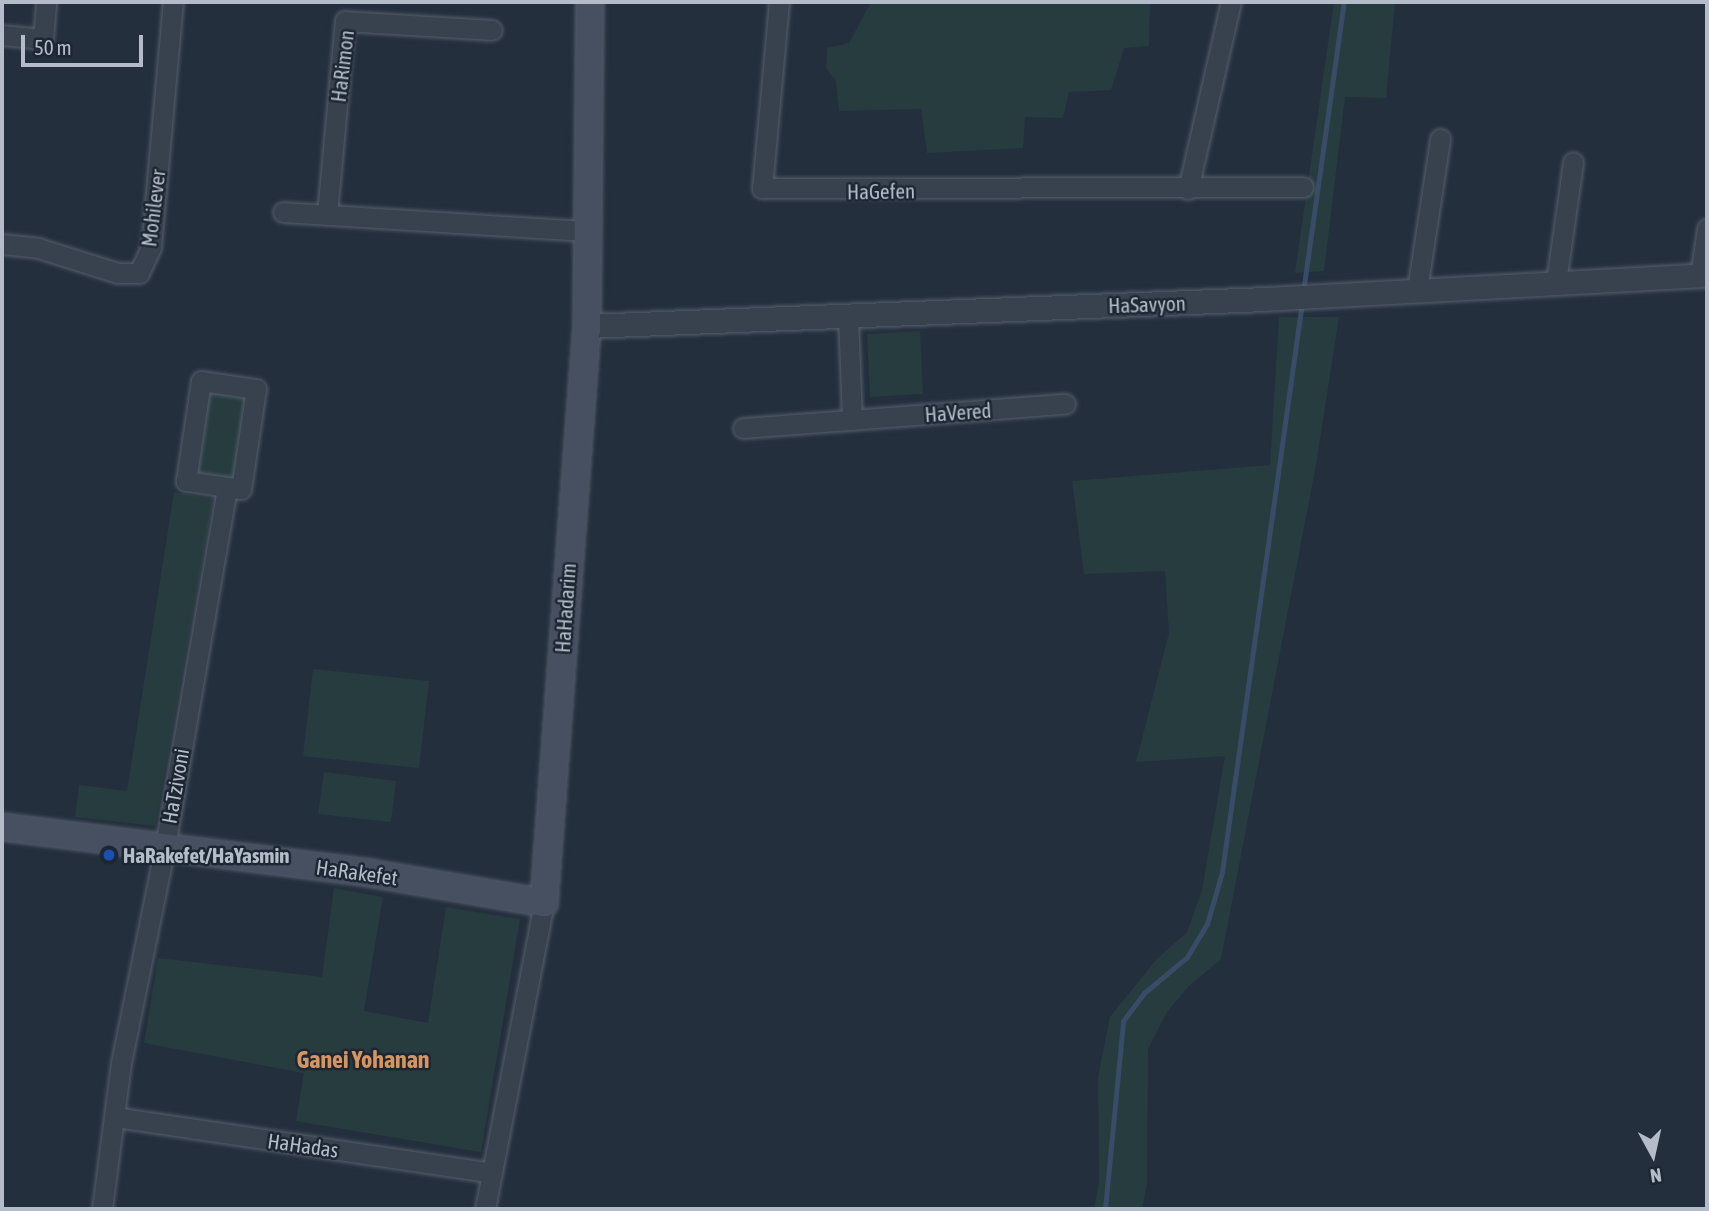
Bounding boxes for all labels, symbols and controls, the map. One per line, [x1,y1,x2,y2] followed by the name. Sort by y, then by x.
[24,21,147,65] scale bar
[325,28,359,104] street label: HaRimon
[34,35,72,59] text: 50 m
[136,168,170,248] street label: Mohilever
[847,178,915,204] street label: HaGefen
[1108,290,1186,318] street label: HaSavyon
[924,397,992,427] street label: HaVered
[549,562,581,654] street label: HaHadarim
[156,746,194,826] street label: HaTzivoni
[123,842,289,868] place label: HaRakefet/HaYasmin
[101,847,117,863] marker: HaRakefet/HaYasmin
[315,854,399,890] street label: HaRakefet
[297,1046,429,1074] district label: Ganei Yohanan
[1618,1120,1688,1190] north arrow
[266,1128,340,1162] street label: HaHadas
[1649,1164,1663,1187] text: N

